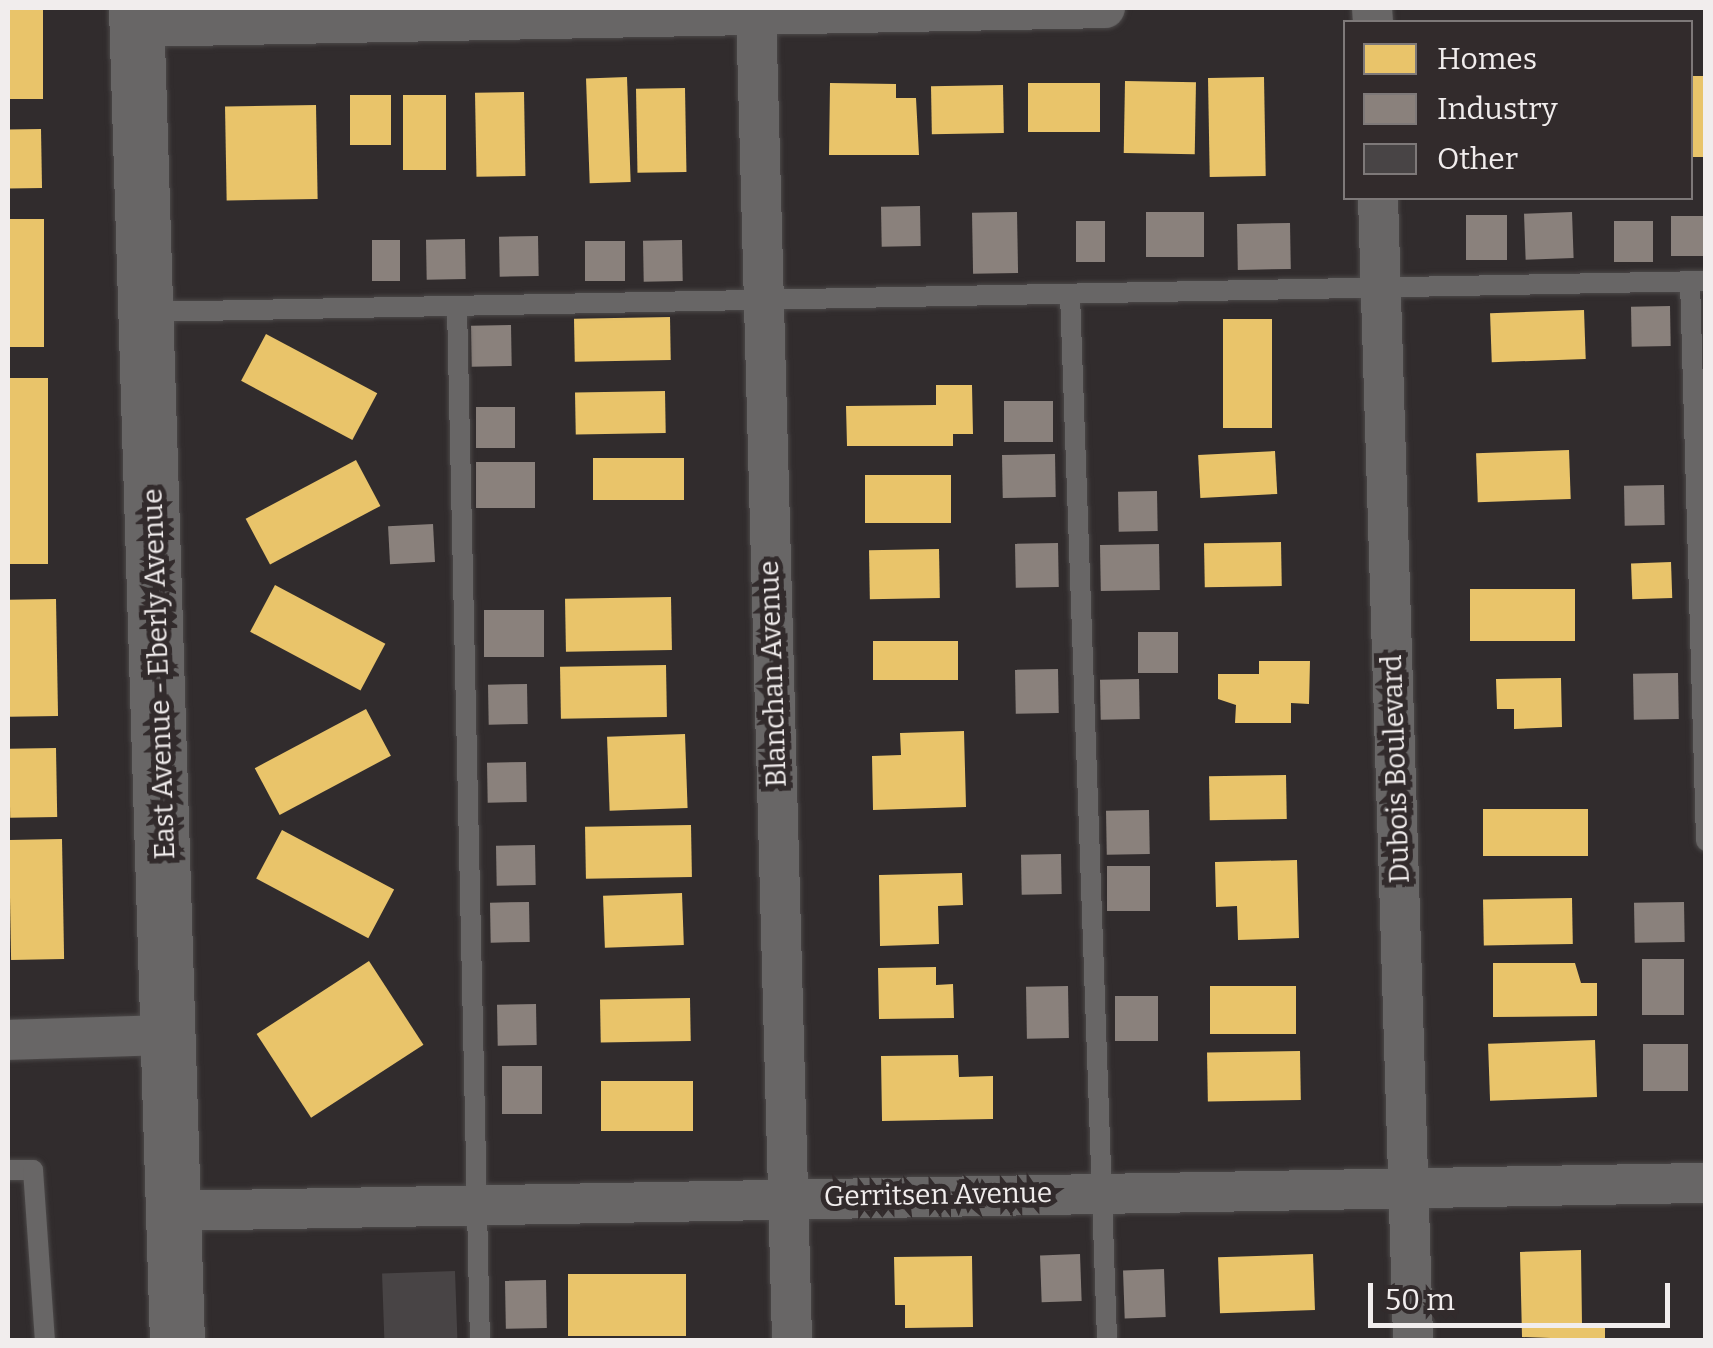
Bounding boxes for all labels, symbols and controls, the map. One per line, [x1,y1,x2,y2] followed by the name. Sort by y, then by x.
[1343,20,1693,200] legend
[1437,41,1537,77] text: Homes
[1437,91,1558,127] text: Industry
[1437,141,1518,177] text: Other
[136,488,182,860] street label: East Avenue - Eberly Avenue
[752,560,794,788] street label: Blanchan Avenue
[1375,654,1417,884] street label: Dubois Boulevard
[823,1176,1053,1214] street label: Gerritsen Avenue
[1373,1263,1676,1325] scale bar
[1385,1282,1455,1318] text: 50 m

